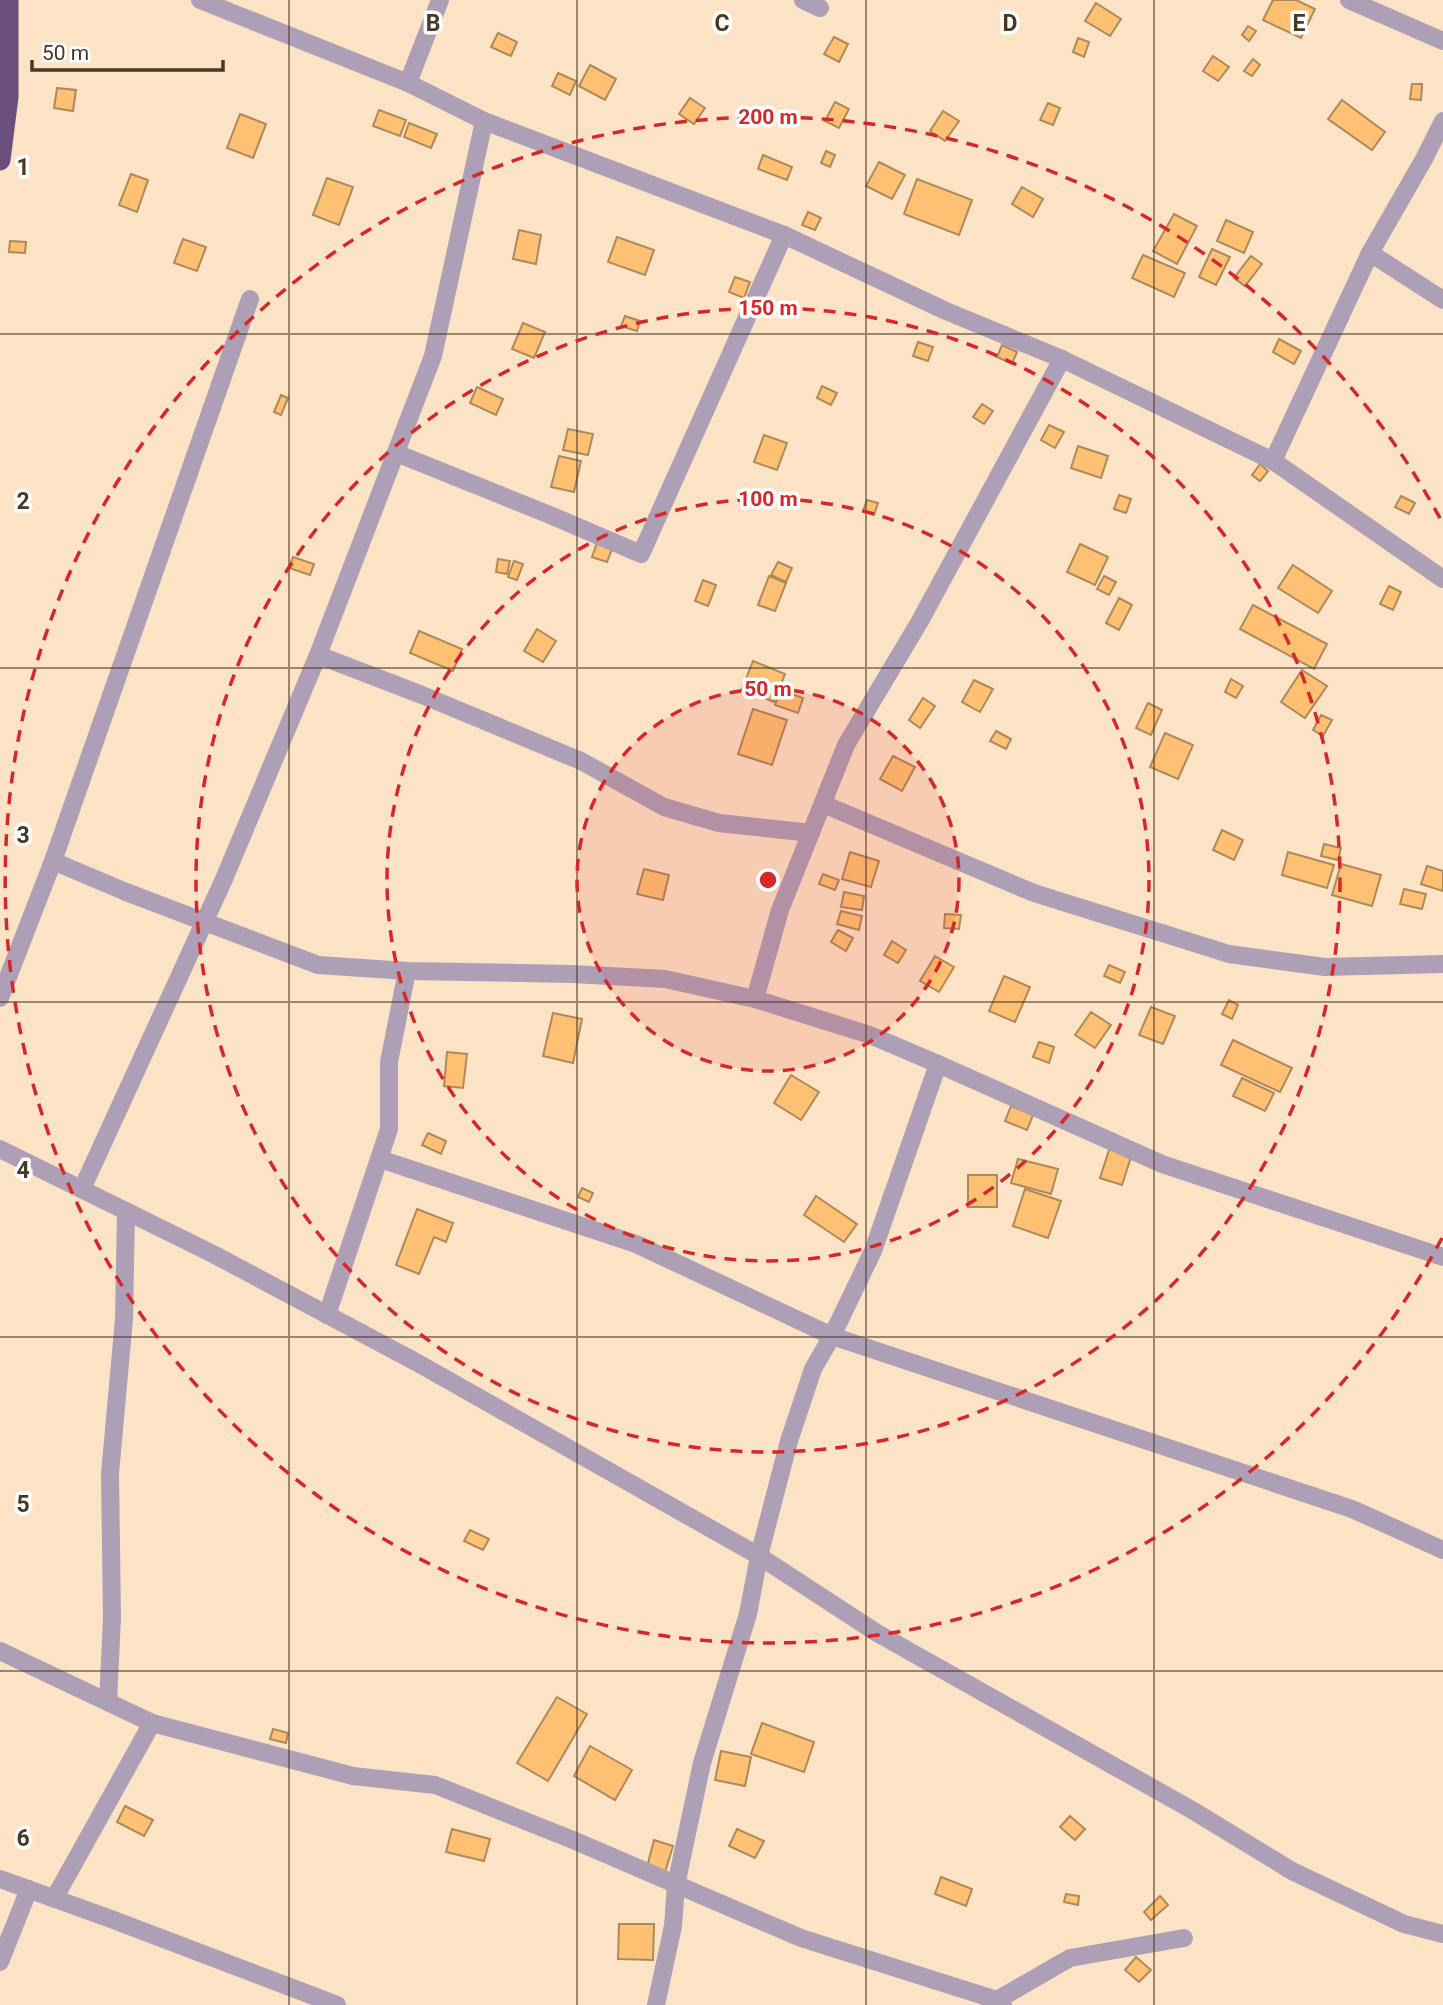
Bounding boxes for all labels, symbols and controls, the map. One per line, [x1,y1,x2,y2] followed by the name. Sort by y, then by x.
[426,10,440,37] text: B
[714,10,730,37] text: C
[1003,10,1017,37] text: D
[1293,10,1306,37] text: E
[32,28,222,72] scale bar
[42,41,89,65] text: 50 m
[738,105,798,129] text: 200 m
[16,154,30,181] text: 1
[738,296,798,320] text: 150 m
[738,487,798,511] text: 100 m
[16,488,30,515] text: 2
[744,677,792,701] text: 50 m
[16,822,30,849] text: 3
[756,868,780,892] centre of rings
[16,1157,30,1184] text: 4
[16,1491,30,1518] text: 5
[16,1825,30,1852] text: 6

